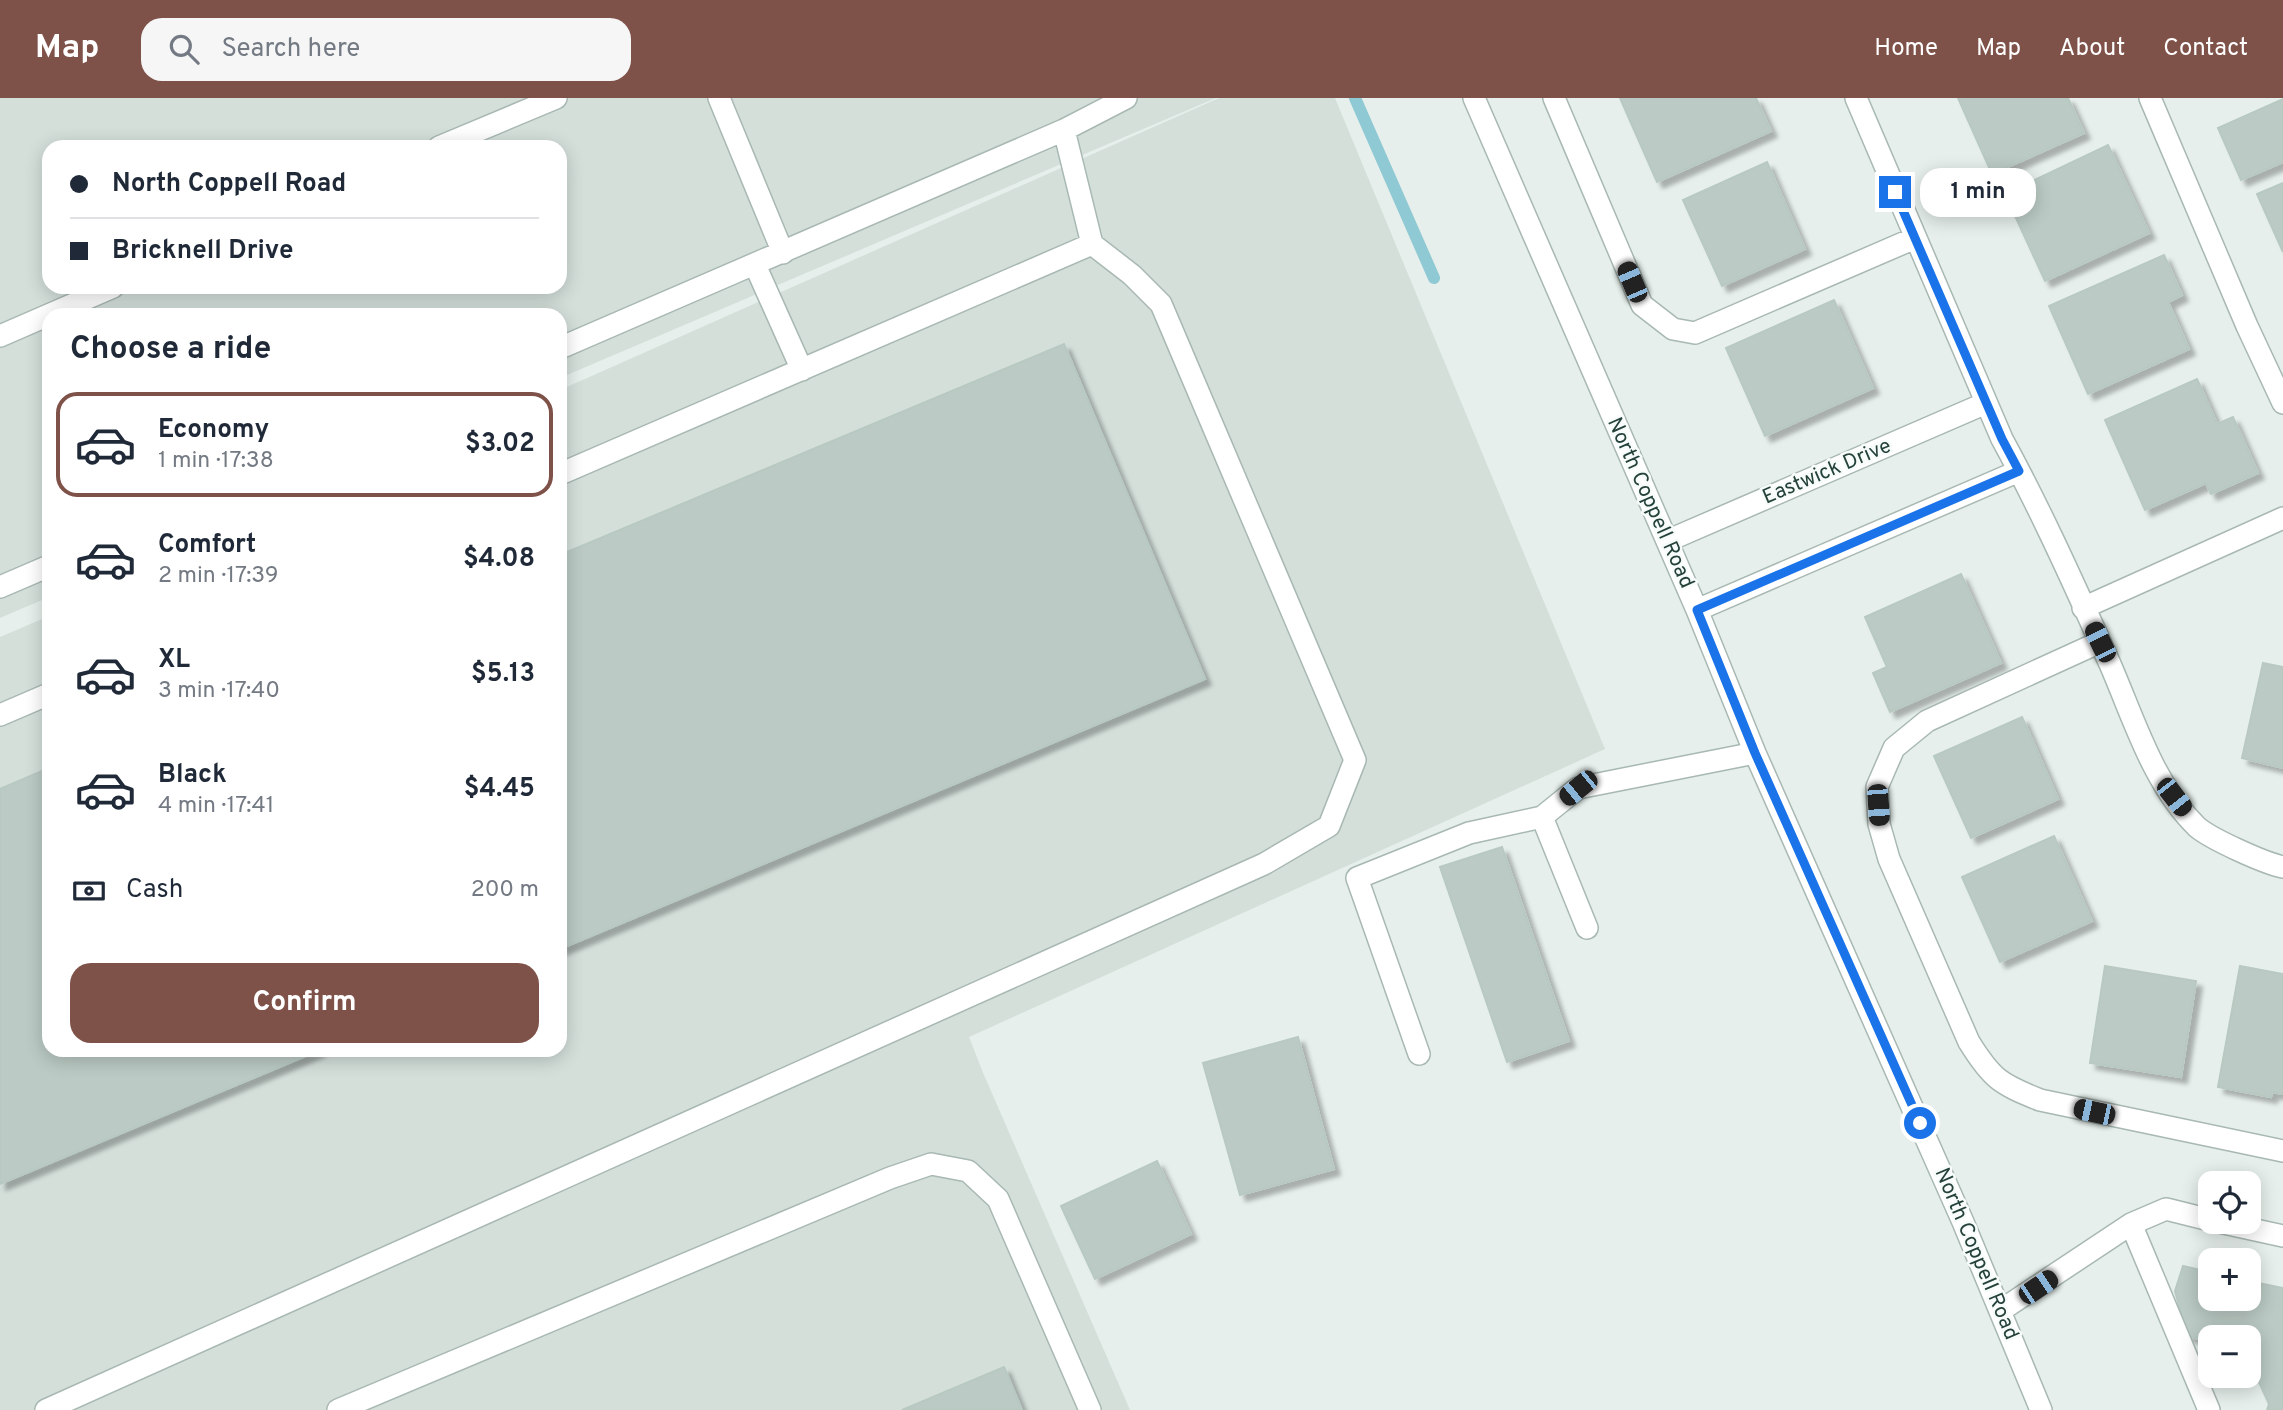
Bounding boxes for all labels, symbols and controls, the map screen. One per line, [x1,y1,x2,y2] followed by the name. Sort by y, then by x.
[141,18,631,81] search box
[35,28,99,70] text: Map
[165,30,203,68] icon: search
[221,33,360,66] text: Search here
[1874,34,1938,64] text: Home
[1976,34,2021,64] text: Map
[2059,34,2125,64] text: About
[2163,34,2248,64] text: Contact
[112,168,346,201] text: North Coppell Road
[1920,168,2035,217] callout: 1 min
[1879,176,1911,208] route end
[1950,178,2006,207] text: 1 min
[112,235,293,268] text: Bricknell Drive
[1615,259,1650,305] car
[70,330,271,370] text: Choose a ride
[74,413,137,476] icon: car
[1600,413,1700,593] street label: North Coppell Road
[158,414,269,447] text: Economy
[465,428,535,461] text: $3.02
[1758,433,1896,511] street label: Eastwick Drive
[158,447,274,476] text: 1 min · 17:38
[74,528,137,591] icon: car
[158,529,256,562] text: Comfort
[463,543,535,576] text: $4.08
[158,562,278,591] text: 2 min · 17:39
[2082,619,2119,665] car
[74,643,137,706] icon: car
[158,644,190,677] text: XL
[471,658,535,691] text: $5.13
[158,677,280,706] text: 3 min · 17:40
[74,758,137,821] icon: car
[158,759,227,792] text: Black
[1556,767,1601,809] car
[464,773,535,806] text: $4.45
[2153,774,2196,820] car
[1867,783,1890,827] car
[158,792,274,821] text: 4 min · 17:41
[70,872,108,910] icon: cash
[126,874,183,907] text: Cash
[471,876,539,905] text: 200 m
[70,963,539,1043] button: Confirm
[2072,1097,2117,1127] car
[1904,1107,1936,1139] route start
[1928,1164,2024,1344] street label: North Coppell Road
[2198,1171,2261,1388] map controls
[2198,1171,2261,1234] button: locate
[2198,1248,2261,1311] button: +
[2015,1267,2062,1307] car
[2198,1325,2261,1388] button: −

